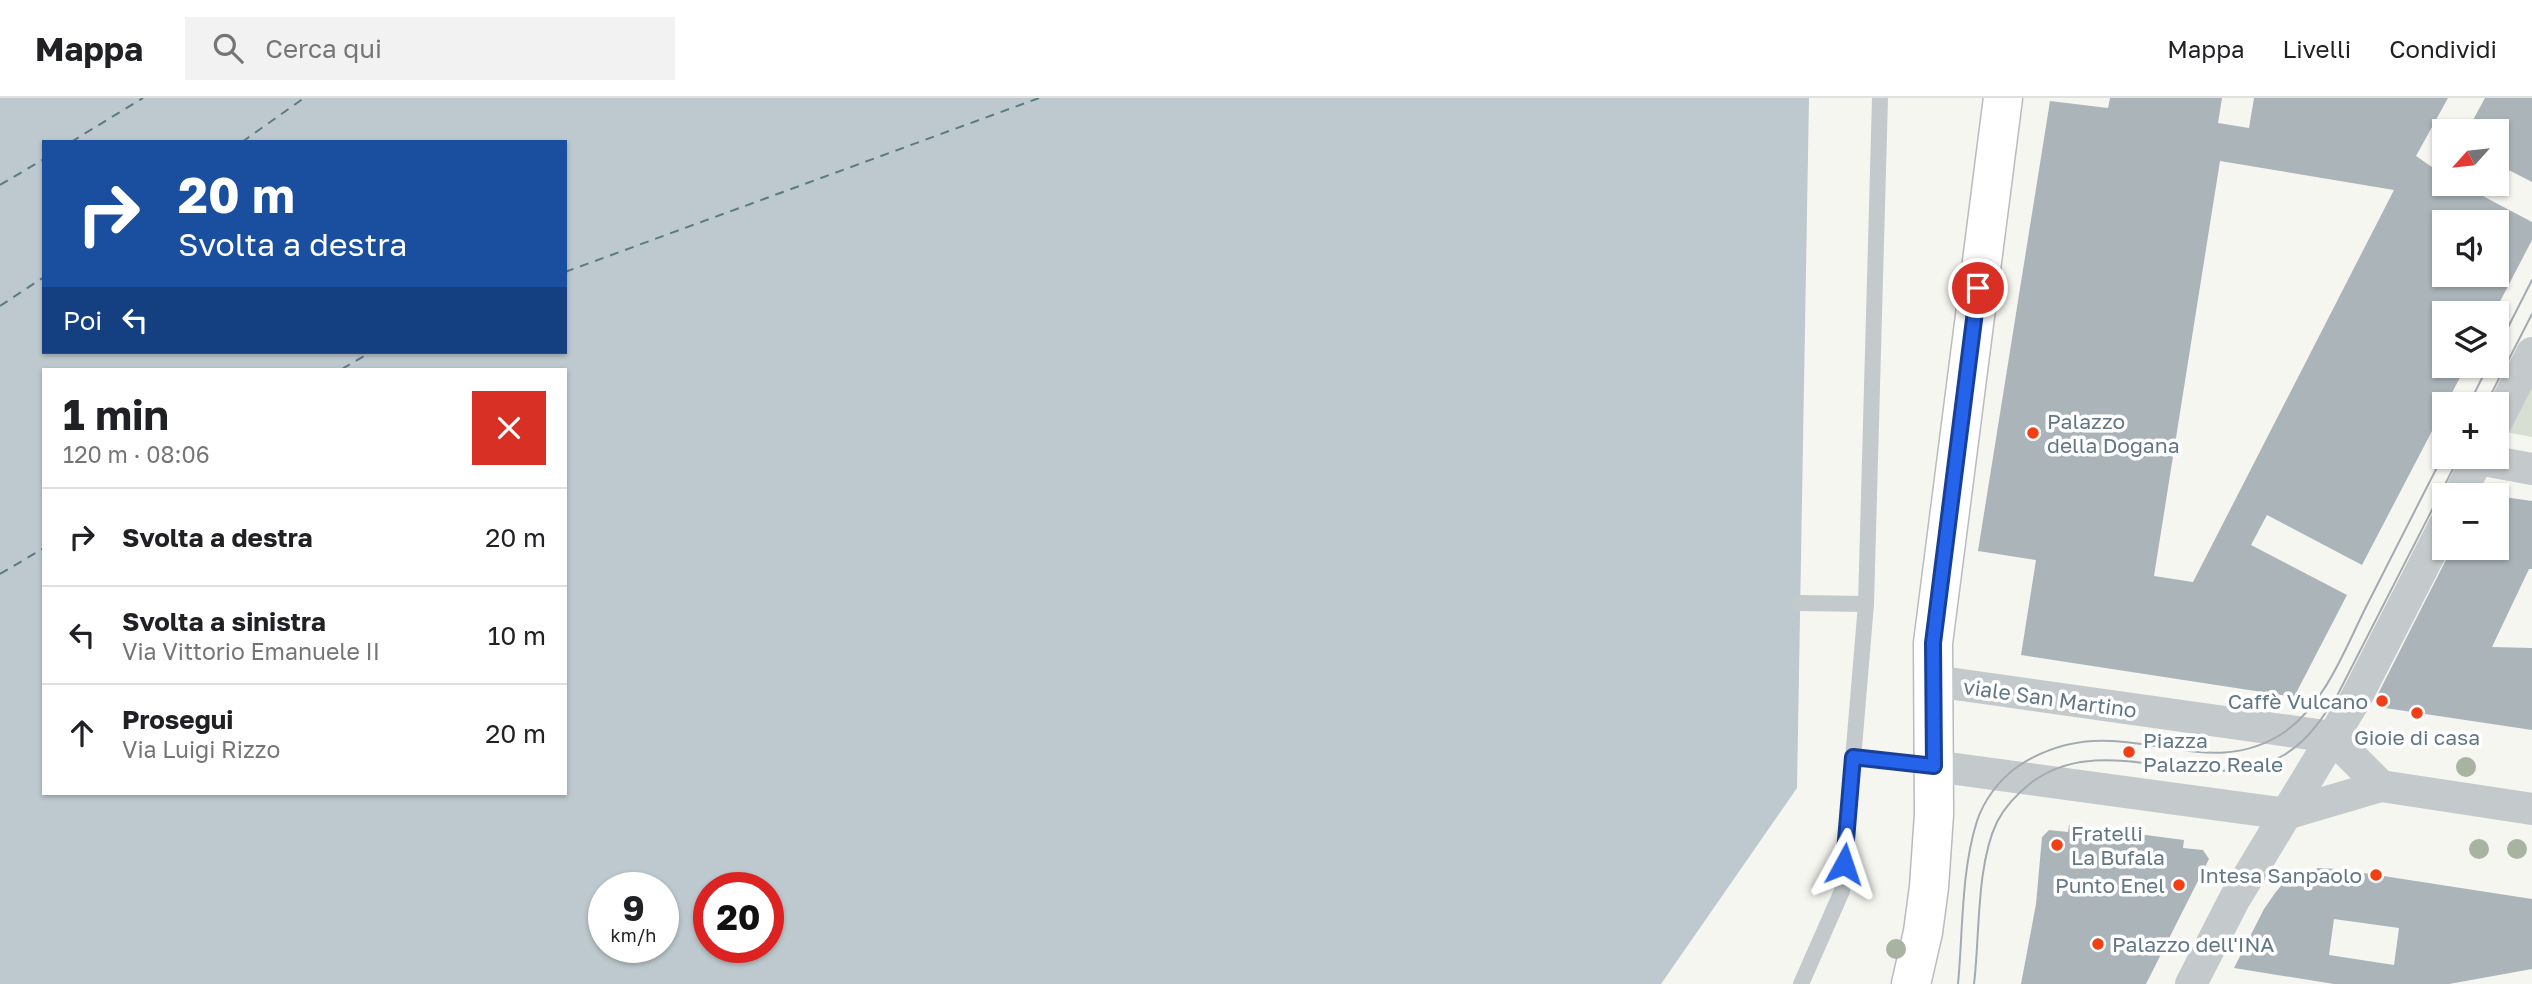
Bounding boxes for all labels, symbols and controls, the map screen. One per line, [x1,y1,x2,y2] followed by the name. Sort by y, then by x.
[185,17,675,80] search box
[35,29,143,68] text: Mappa
[209,29,247,67] icon: search
[265,33,382,64] text: Cerca qui
[2167,34,2244,63] text: Mappa
[2282,34,2351,63] text: Livelli
[2389,34,2497,63] text: Condividi
[2432,119,2510,196] north arrow
[2432,119,2509,560] map controls
[178,165,295,224] text: 20 m
[63,168,154,259] icon: right
[2432,210,2509,287] button: sound
[178,225,407,263] text: Svolta a destra
[1948,258,2008,318] pin
[1959,269,1997,307] icon: arrive
[116,301,154,339] icon: left
[2432,301,2509,378] button: layers
[63,305,102,336] text: Poi
[63,389,169,439] text: 1 min
[472,391,546,465] button: close
[2432,392,2509,469] button: +
[2047,408,2180,458] place label: Palazzo della Dogana
[2025,425,2041,441] marker: Palazzo della Dogana
[63,440,210,468] text: 120 m · 08:06
[2432,483,2509,560] button: −
[63,518,101,556] icon: right
[122,522,313,553] text: Svolta a destra
[485,522,546,553] text: 20 m
[122,606,326,637] text: Svolta a sinistra
[63,616,101,654] icon: left
[488,620,546,651] text: 10 m
[122,637,380,665] text: Via Vittorio Emanuele II
[1962,673,2138,723] street label: viale San Martino
[2228,688,2368,714] place label: Caffè Vulcano
[2374,693,2390,709] marker: Caffè Vulcano
[122,704,233,735] text: Prosegui
[2409,705,2425,721] marker: Gioie di casa
[63,714,101,752] icon: ahead
[485,718,546,749] text: 20 m
[2354,724,2480,750] place label: Gioie di casa
[2143,727,2283,777] place label: Piazza Palazzo Reale
[122,735,280,763] text: Via Luigi Rizzo
[2121,744,2137,760] marker: Piazza Palazzo Reale
[2071,820,2165,870] place label: Fratelli La Bufala
[1807,827,1881,901] position arrow
[2049,837,2065,853] marker: Fratelli La Bufala
[2199,862,2362,888] place label: Intesa Sanpaolo
[2368,867,2384,883] marker: Intesa Sanpaolo
[693,872,784,963] speed limit sign: 20
[2055,872,2165,898] place label: Punto Enel
[2171,877,2187,893] marker: Punto Enel
[622,887,645,929] text: 9
[611,924,656,946] text: km/h
[2112,931,2274,957] place label: Palazzo dell'INA
[2090,936,2106,952] marker: Palazzo dell'INA

